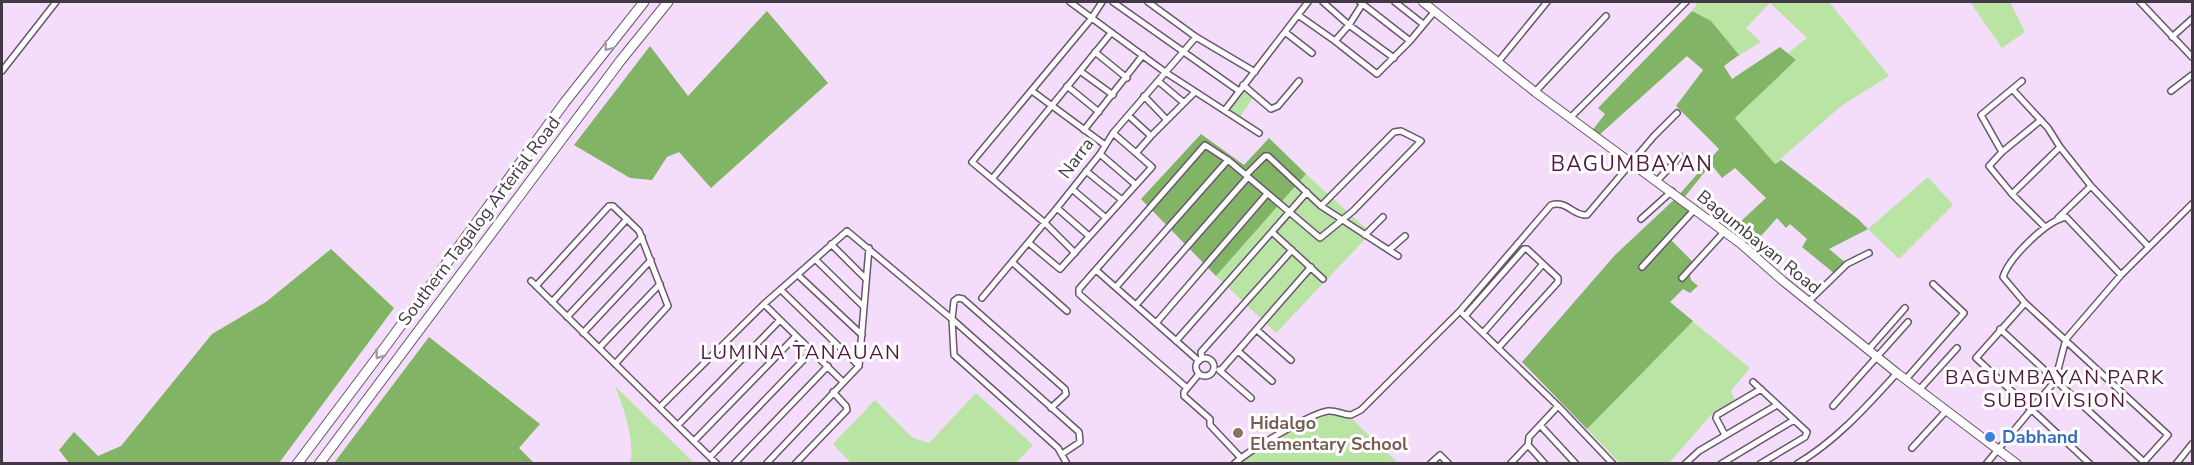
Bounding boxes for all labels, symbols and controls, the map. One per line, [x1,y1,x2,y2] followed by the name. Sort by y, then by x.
[604,40,615,51] one-way arrow
[392,112,566,330] street label: Southern Tagalog Arterial Road
[1053,133,1099,183] street label: Narra
[1551,150,1713,178] district label: BAGUMBAYAN
[1692,185,1826,299] street label: Bagumbayan Road
[701,339,901,366] district label: LUMINA TANAUAN
[375,349,386,360] one-way arrow
[1945,364,2165,414] district label: BAGUMBAYAN PARK SUBDIVISION
[1250,411,1408,456] place label: Hidalgo Elementary School
[2002,425,2078,449] place label: Dabhand
[1231,426,1245,440] marker: Hidalgo Elementary School
[1983,430,1997,444] marker: Dabhand

